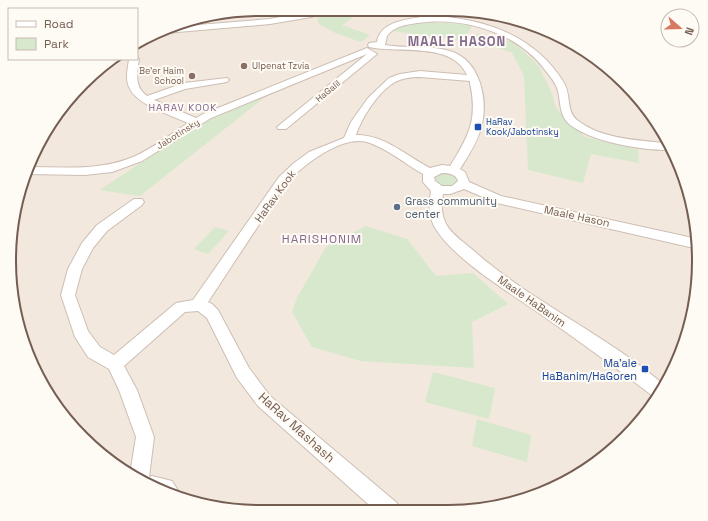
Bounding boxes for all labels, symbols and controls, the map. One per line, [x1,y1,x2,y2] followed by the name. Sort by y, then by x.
[8,8,138,60] legend
[660,8,700,48] north arrow
[44,16,73,32] text: Road
[682,26,697,37] text: N
[408,33,506,50] district label: MAALE HASON
[44,36,69,52] text: Park
[252,60,309,72] place label: Ulpenat Tzvia
[239,61,249,71] marker: Ulpenat Tzvia
[139,65,184,87] place label: Be'er Haim School
[187,71,197,81] marker: Be'er Haim School
[313,77,343,105] street label: HaGalil
[149,101,217,114] district label: HARAV KOOK
[154,116,202,152] street label: Jabotinsky
[486,116,559,138] place label: HaRav Kook/Jabotinsky
[473,122,483,132] marker: HaRav Kook/Jabotinsky
[251,167,299,225] street label: HaRav Kook
[405,194,497,221] place label: Grass community center
[392,202,402,212] marker: Grass community center
[543,202,611,230] street label: Maale Hason
[282,231,362,247] district label: HARISHONIM
[495,272,569,330] street label: Maale HaBanim
[542,356,637,383] place label: Ma'ale HaBanim/HaGoren
[640,364,650,374] marker: Ma'ale HaBanim/HaGoren
[255,388,339,466] street label: HaRav Mashash

